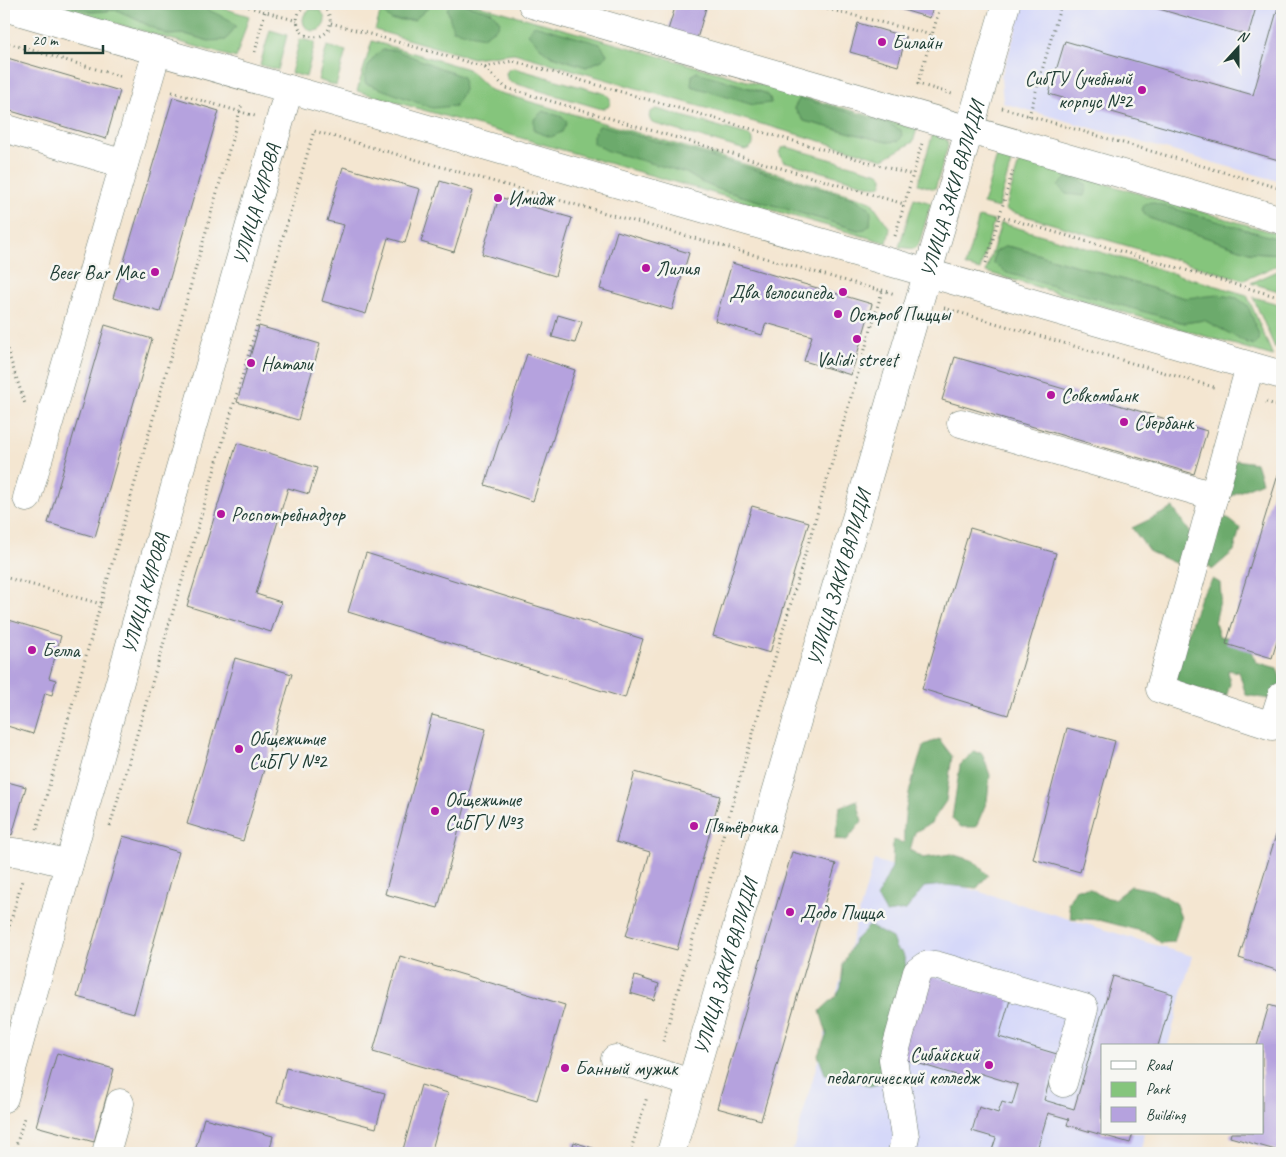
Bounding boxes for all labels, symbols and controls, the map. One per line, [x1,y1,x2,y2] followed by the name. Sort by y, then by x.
[25,22,102,54] scale bar
[1214,22,1264,72] north arrow
[1235,27,1252,47] text: N
[892,30,944,55] place label: Билайн
[32,31,59,50] text: 20 m
[876,36,888,48] marker: Билайн
[1025,66,1134,114] place label: СибГУ (учебный корпус №2
[1136,84,1148,96] marker: СибГУ (учебный корпус №2
[915,95,990,280] street label: УЛИЦА ЗАКИ ВАЛИДИ
[227,140,285,267] street label: УЛИЦА КИРОВА
[508,186,556,211] place label: Имидж
[492,192,504,204] marker: Имидж
[656,256,701,281] place label: Лилия
[48,260,146,285] place label: Beer Bar Mac
[640,262,652,274] marker: Лилия
[149,266,161,278] marker: Beer Bar Mac
[729,280,835,305] place label: Два велосипеда
[837,286,849,298] marker: Два велосипеда
[848,302,951,327] place label: Остров Пиццы
[832,308,844,320] marker: Остров Пиццы
[851,333,863,345] marker: Validi street
[816,347,901,372] place label: Validi street
[261,351,314,376] place label: Натали
[245,357,257,369] marker: Натали
[1061,383,1139,408] place label: Совкомбанк
[1045,389,1057,401] marker: Совкомбанк
[1134,410,1195,435] place label: Сбербанк
[1118,416,1130,428] marker: Сбербанк
[801,484,877,669] street label: УЛИЦА ЗАКИ ВАЛИДИ
[231,502,346,527] place label: Роспотребнадзор
[215,508,227,520] marker: Роспотребнадзор
[116,529,174,656] street label: УЛИЦА КИРОВА
[42,638,81,663] place label: Белла
[26,644,38,656] marker: Белла
[249,726,329,774] place label: Общежитие СиБГУ №2
[233,743,245,755] marker: Общежитие СиБГУ №2
[445,787,525,835] place label: Общежитие СиБГУ №3
[429,805,441,817] marker: Общежитие СиБГУ №3
[704,814,779,839] place label: Пятёрочка
[688,820,700,832] marker: Пятёрочка
[688,873,764,1057] street label: УЛИЦА ЗАКИ ВАЛИДИ
[800,900,885,925] place label: Додо Пицца
[784,906,796,918] marker: Додо Пицца
[826,1042,981,1090] place label: Сибайский педагогический колледж
[1101,1044,1264,1134] legend
[575,1056,679,1081] place label: Банный мужик
[1146,1056,1173,1075] text: Road
[983,1059,995,1071] marker: Сибайский педагогический колледж
[559,1062,571,1074] marker: Банный мужик
[1146,1080,1171,1099] text: Park
[1146,1106,1186,1125] text: Building

